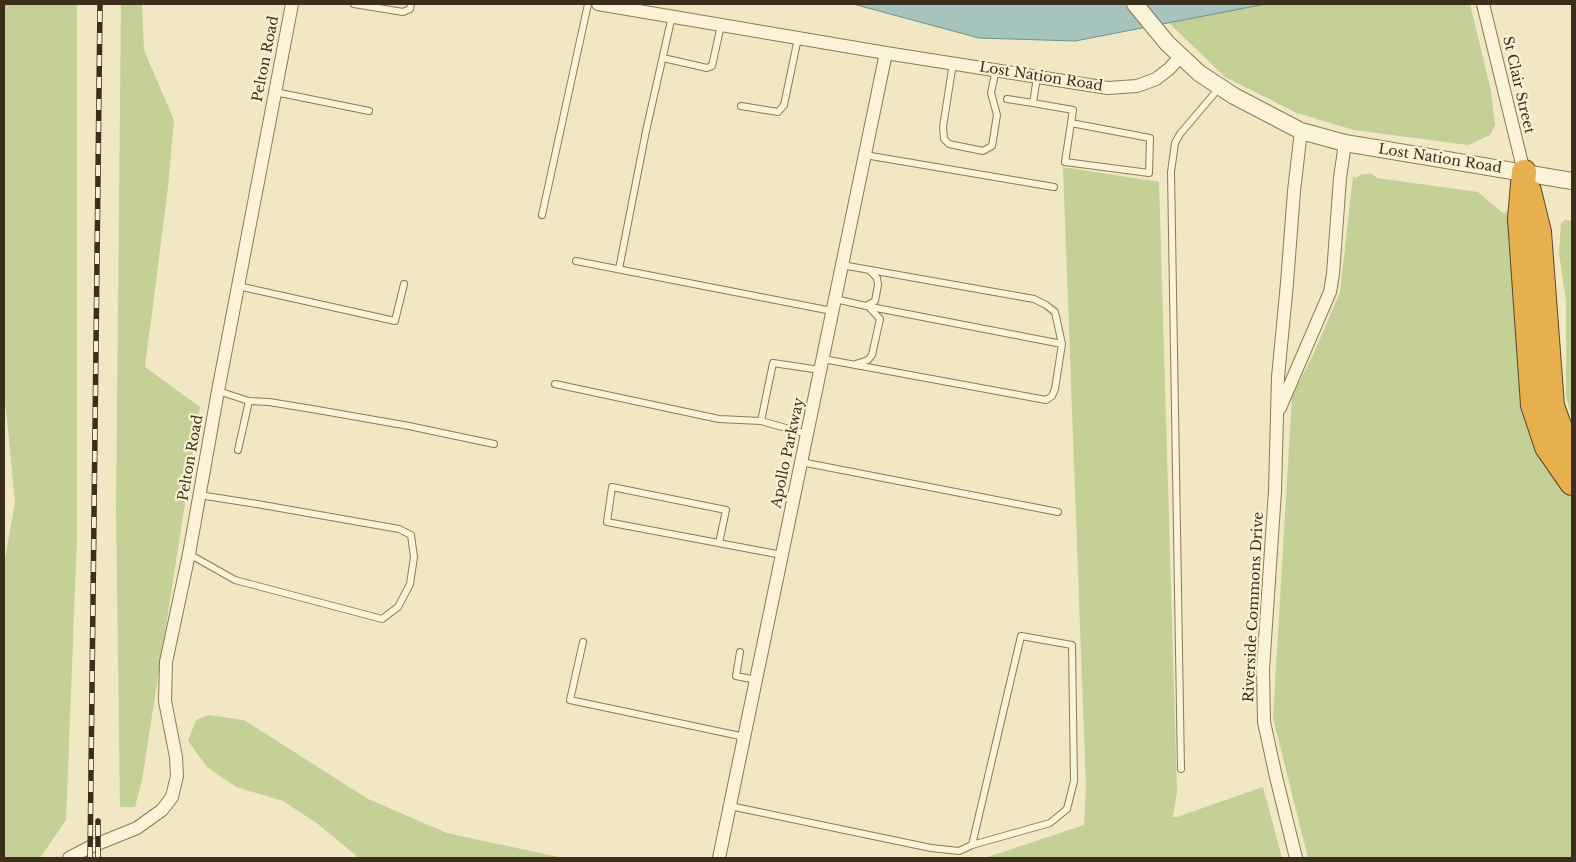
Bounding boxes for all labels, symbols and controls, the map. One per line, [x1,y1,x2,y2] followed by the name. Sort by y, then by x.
[249,15,283,103] street label: Pelton Road
[1499,35,1537,135] street label: St Clair Street
[978,59,1104,95] street label: Lost Nation Road
[1377,141,1503,177] street label: Lost Nation Road
[768,396,808,510] street label: Apollo Parkway
[175,414,207,502] street label: Pelton Road
[1241,511,1267,703] street label: Riverside Commons Drive

